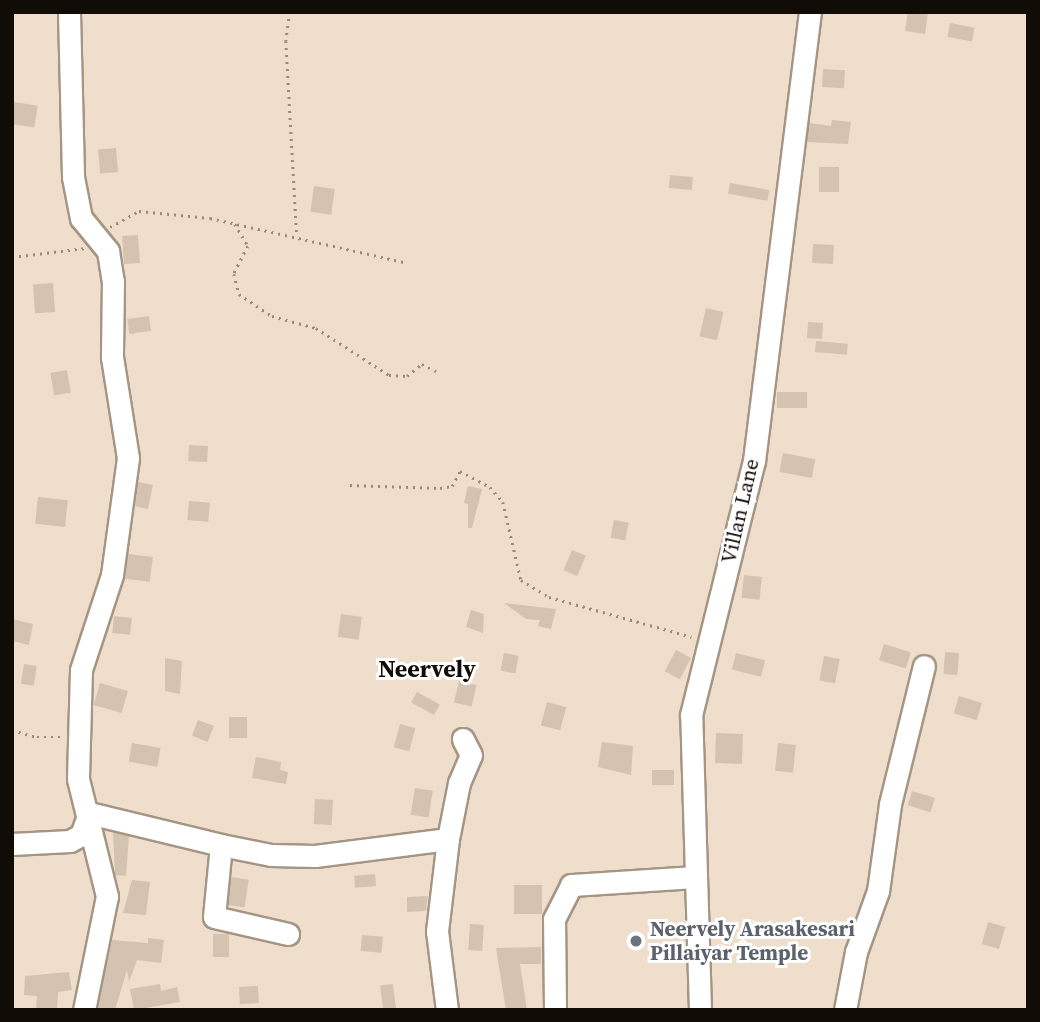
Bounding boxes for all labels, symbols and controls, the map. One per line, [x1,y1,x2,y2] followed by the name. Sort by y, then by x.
[716,456,764,566] street label: Villan Lane
[378,655,476,683] district label: Neervely
[650,916,855,966] place label: Neervely Arasakesari Pillaiyar Temple
[628,933,644,949] marker: Neervely Arasakesari Pillaiyar Temple

